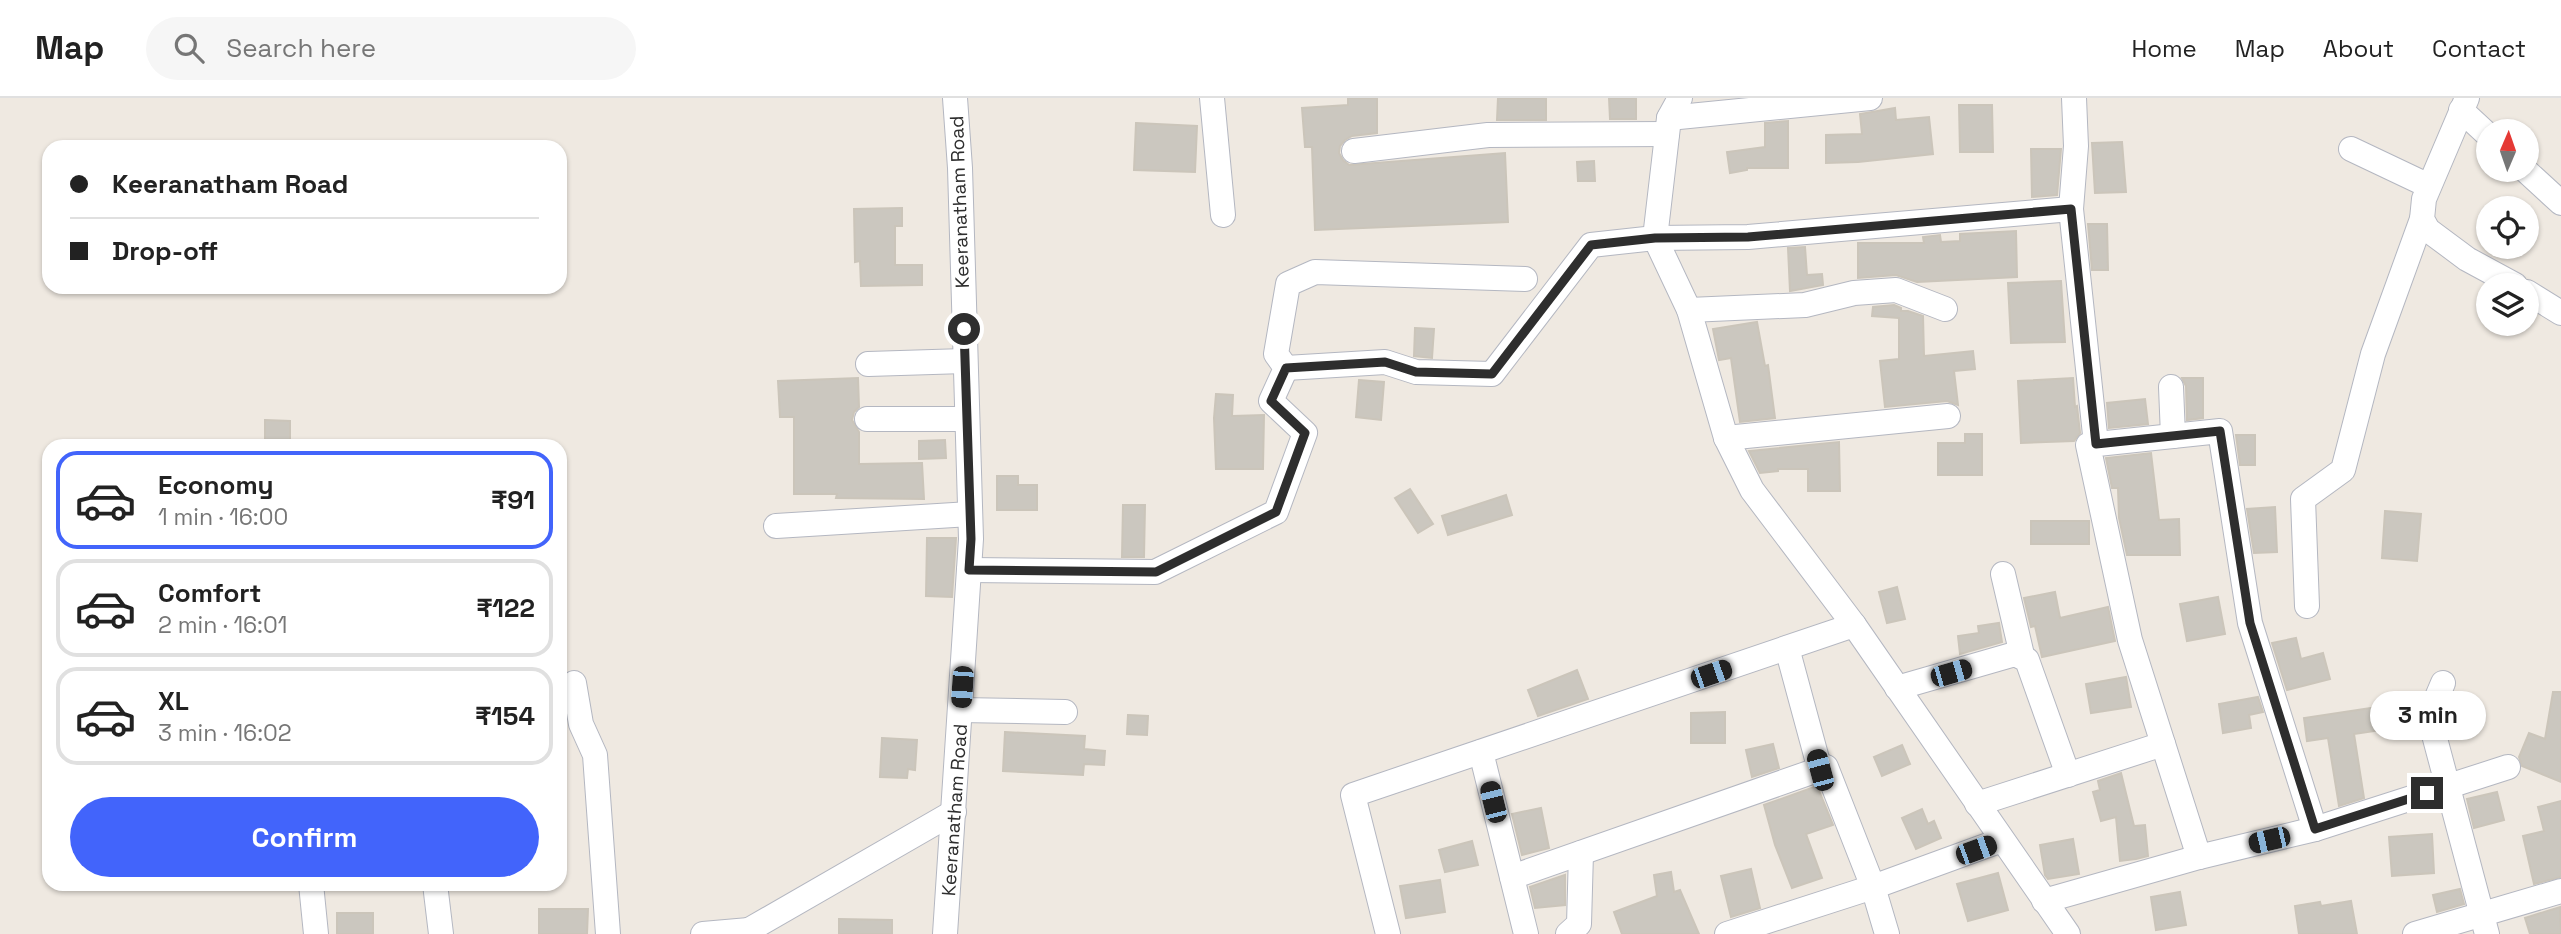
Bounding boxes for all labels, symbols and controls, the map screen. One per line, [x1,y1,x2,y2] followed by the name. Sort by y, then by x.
[146,17,636,80] search box
[35,27,104,69] text: Map
[170,29,208,67] icon: search
[226,31,376,65] text: Search here
[2131,33,2197,64] text: Home
[2235,33,2285,64] text: Map
[2323,33,2394,64] text: About
[2432,33,2526,64] text: Contact
[944,115,975,289] street label: Keeranatham Road
[2476,119,2539,182] north arrow
[2476,119,2539,336] map controls
[112,167,348,201] text: Keeranatham Road
[2476,196,2539,259] button: locate
[112,234,218,268] text: Drop-off
[2476,273,2539,336] button: layers
[948,313,980,345] route start
[158,468,274,502] text: Economy
[74,469,137,532] icon: car
[491,483,535,517] text: ₹91
[158,502,288,532] text: 1 min · 16:00
[158,576,261,610] text: Comfort
[74,577,137,640] icon: car
[476,591,535,625] text: ₹122
[158,610,287,640] text: 2 min · 16:01
[1688,657,1735,691] car
[1928,657,1975,689] car
[951,665,974,709] car
[158,684,189,718] text: XL
[74,685,137,748] icon: car
[2369,692,2485,740] callout: 3 min
[475,699,535,733] text: ₹154
[2398,700,2458,730] text: 3 min
[158,718,292,748] text: 3 min · 16:02
[936,723,973,897] street label: Keeranatham Road
[1805,747,1836,793] car
[2411,777,2443,809] route end
[1478,779,1509,825] car
[70,797,539,877] button: Confirm
[2247,825,2292,855] car
[1953,833,2000,867] car

